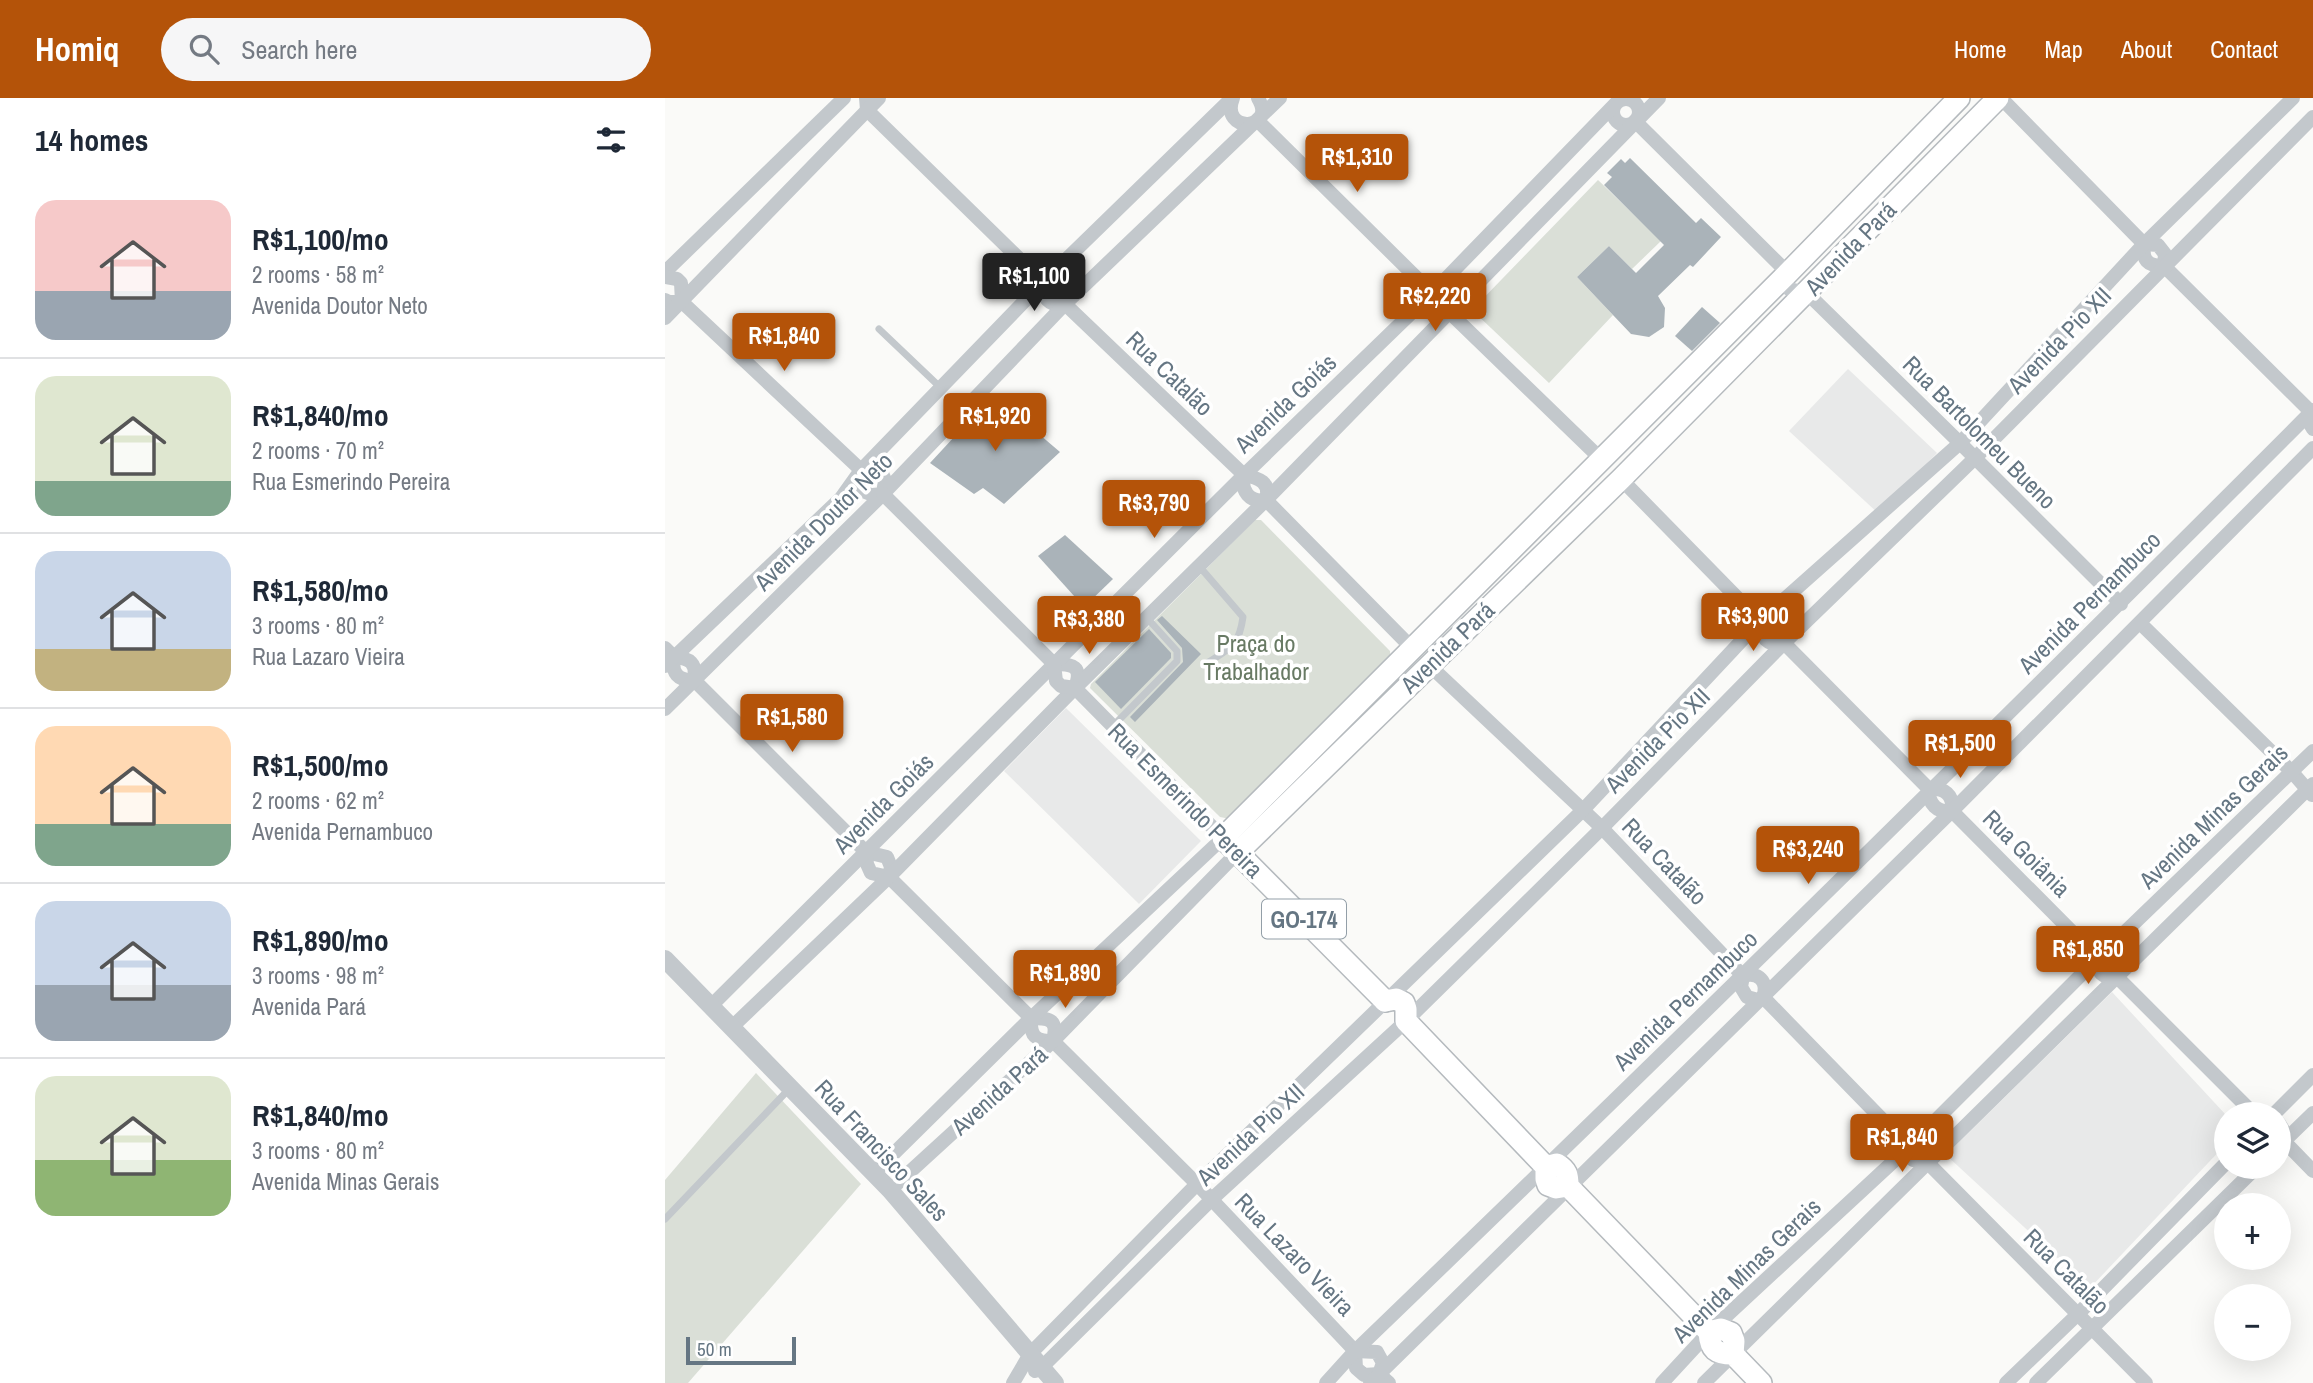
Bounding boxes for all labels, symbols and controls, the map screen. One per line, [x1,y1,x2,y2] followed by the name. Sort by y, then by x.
[161,18,651,81] search box
[35,27,119,71] text: Homiq
[185,30,223,68] icon: search
[241,32,357,67] text: Search here
[1954,33,2006,65] text: Home
[2044,33,2083,65] text: Map
[2121,33,2172,65] text: About
[2210,33,2278,65] text: Contact
[35,120,149,160] text: 14 homes
[592,121,630,159] icon: filters
[1292,134,1422,194] pin: R$1,310
[1321,141,1393,172] text: R$1,310
[1796,194,1903,303] street label: Avenida Pará
[252,219,389,259] text: R$1,100/mo
[91,228,175,312] icon: home
[969,254,1099,313] pin: R$1,100
[252,259,384,290] text: 2 rooms · 58 m²
[998,260,1070,291] text: R$1,100
[1370,274,1500,333] pin: R$2,220
[1399,280,1471,311] text: R$2,220
[1999,280,2118,401] street label: Avenida Pio XII
[252,290,428,321] text: Avenida Doutor Neto
[719,314,849,373] pin: R$1,840
[748,320,820,351] text: R$1,840
[1120,323,1220,423] street label: Rua Catalão
[1226,346,1343,460] street label: Avenida Goiás
[1896,348,2064,516] street label: Rua Bartolomeu Bueno
[930,394,1060,453] pin: R$1,920
[252,395,389,435] text: R$1,840/mo
[959,400,1031,431] text: R$1,920
[91,404,175,488] icon: home
[252,435,384,466] text: 2 rooms · 70 m²
[746,445,899,598] street label: Avenida Doutor Neto
[252,466,450,497] text: Rua Esmerindo Pereira
[1089,480,1219,540] pin: R$3,790
[1118,487,1190,518] text: R$3,790
[2010,524,2167,681] street label: Avenida Pernambuco
[252,570,389,610] text: R$1,580/mo
[91,579,175,663] icon: home
[1392,594,1501,701] street label: Avenida Pará
[1688,594,1818,653] pin: R$3,900
[1024,596,1154,656] pin: R$3,380
[1717,600,1789,631] text: R$3,900
[1053,603,1125,634] text: R$3,380
[252,610,384,641] text: 3 rooms · 80 m²
[1203,627,1309,687] park label: Praça do Trabalhador
[252,641,405,672] text: Rua Lazaro Vieira
[1597,680,1717,800] street label: Avenida Pio XII
[727,694,857,754] pin: R$1,580
[756,701,828,732] text: R$1,580
[1102,716,1270,884] street label: Rua Esmerindo Pereira
[1895,720,2025,780] pin: R$1,500
[1924,727,1996,758] text: R$1,500
[2131,737,2294,896] street label: Avenida Minas Gerais
[252,745,389,785] text: R$1,500/mo
[825,746,940,861] street label: Avenida Goiás
[91,754,175,838] icon: home
[252,785,384,816] text: 2 rooms · 62 m²
[1976,802,2078,904] street label: Rua Goiânia
[1615,811,1715,911] street label: Rua Catalão
[252,816,433,847] text: Avenida Pernambuco
[1743,826,1873,886] pin: R$3,240
[1772,833,1844,864] text: R$3,240
[1262,900,1346,939] road number: GO-174
[252,920,389,960] text: R$1,890/mo
[1605,923,1764,1078] street label: Avenida Pernambuco
[2023,926,2153,986] pin: R$1,850
[91,929,175,1013] icon: home
[2052,933,2124,964] text: R$1,850
[1000,950,1130,1010] pin: R$1,890
[1029,957,1101,988] text: R$1,890
[252,960,384,991] text: 3 rooms · 98 m²
[252,991,366,1022] text: Avenida Pará
[943,1038,1054,1142] street label: Avenida Pará
[808,1072,956,1228] street label: Rua Francisco Sales
[1188,1076,1311,1193] street label: Avenida Pio XII
[252,1095,389,1135] text: R$1,840/mo
[2214,1102,2291,1361] map controls
[2214,1102,2291,1179] button: layers
[91,1104,175,1188] icon: home
[1837,1114,1967,1174] pin: R$1,840
[1866,1121,1938,1152] text: R$1,840
[252,1135,384,1166] text: 3 rooms · 80 m²
[252,1166,439,1197] text: Avenida Minas Gerais
[1228,1186,1362,1322] street label: Rua Lazaro Vieira
[1664,1191,1827,1350] street label: Avenida Minas Gerais
[2214,1193,2291,1270] button: +
[2017,1221,2117,1321] street label: Rua Catalão
[2214,1284,2291,1361] button: −
[686,1334,796,1366] scale bar
[697,1336,732,1362] text: 50 m

